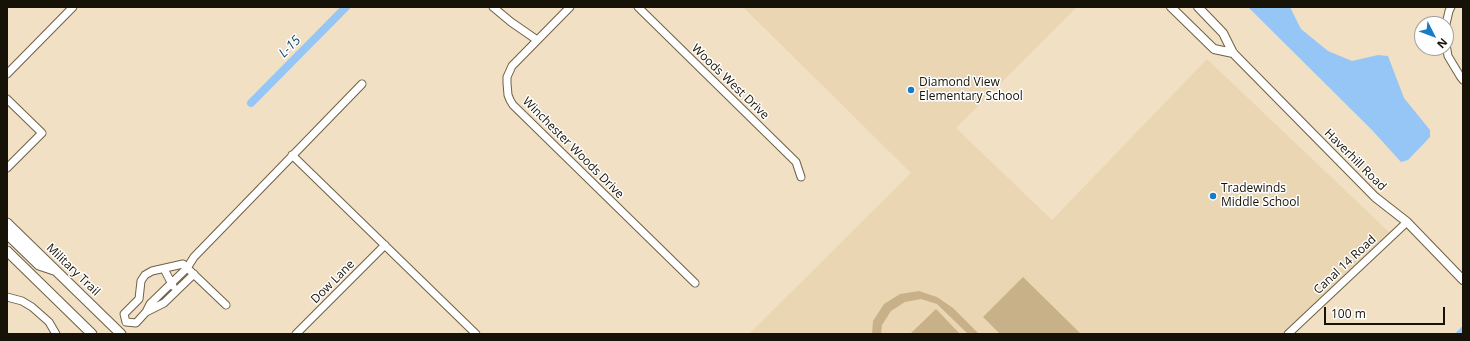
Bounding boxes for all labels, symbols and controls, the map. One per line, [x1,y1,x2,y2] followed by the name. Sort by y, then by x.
[1414,16,1454,56] north arrow
[276,33,304,61] water label: L-15
[1434,35,1451,52] text: N
[688,41,772,123] street label: Woods West Drive
[919,76,1023,104] place label: Diamond View Elementary School
[906,85,916,95] marker: Diamond View Elementary School
[519,94,627,202] street label: Winchester Woods Drive
[1321,126,1389,194] street label: Haverhill Road
[1221,182,1300,210] place label: Tradewinds Middle School
[1208,191,1218,201] marker: Tradewinds Middle School
[1311,232,1379,298] street label: Canal 14 Road
[43,241,103,299] street label: Military Trail
[308,257,358,307] street label: Dow Lane
[1326,299,1447,325] scale bar
[1331,305,1366,322] text: 100 m

